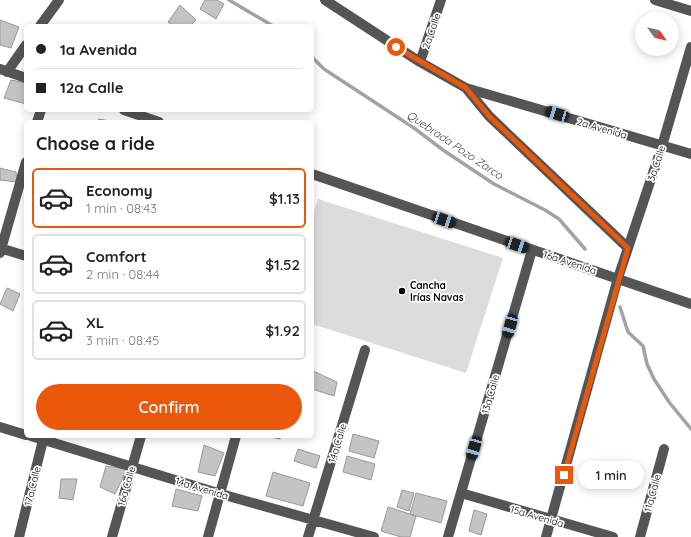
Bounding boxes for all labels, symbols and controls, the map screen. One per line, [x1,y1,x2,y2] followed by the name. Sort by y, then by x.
[419,11,444,51] street label: 2a Calle
[635,12,679,56] north arrow
[635,12,679,56] map controls
[387,38,405,56] route start
[60,40,137,59] text: 1a Avenida
[60,78,124,97] text: 12a Calle
[544,105,570,123] car
[404,108,507,183] water label: Quebrada Pozo Zarco
[575,115,628,142] street label: 2a Avenida
[36,132,155,155] text: Choose a ride
[645,143,668,183] street label: 3a Calle
[38,180,74,216] icon: car
[86,181,153,200] text: Economy
[269,189,300,208] text: $1.13
[86,200,157,216] text: 1 min · 08:43
[431,210,457,230] car
[504,235,530,255] car
[38,246,74,282] icon: car
[86,247,147,266] text: Comfort
[542,248,598,277] street label: 16a Avenida
[265,255,300,274] text: $1.52
[86,266,159,282] text: 2 min · 08:44
[410,279,464,304] place label: Cancha Irías Navas
[397,286,407,296] marker: Cancha Irías Navas
[38,312,74,348] icon: car
[86,313,104,332] text: XL
[501,313,519,339] car
[265,321,300,340] text: $1.92
[86,332,159,348] text: 3 min · 08:45
[479,373,502,415] street label: 13a Calle
[36,384,302,430] button: Confirm
[325,422,350,464] street label: 14a Calle
[465,435,483,461] car
[578,461,644,489] callout: 1 min
[115,464,138,507] street label: 16a Calle
[21,465,44,507] street label: 17a Calle
[555,466,573,484] route end
[595,467,627,483] text: 1 min
[641,472,664,514] street label: 11a Calle
[174,474,230,503] street label: 14a Avenida
[509,503,565,530] street label: 15a Avenida

